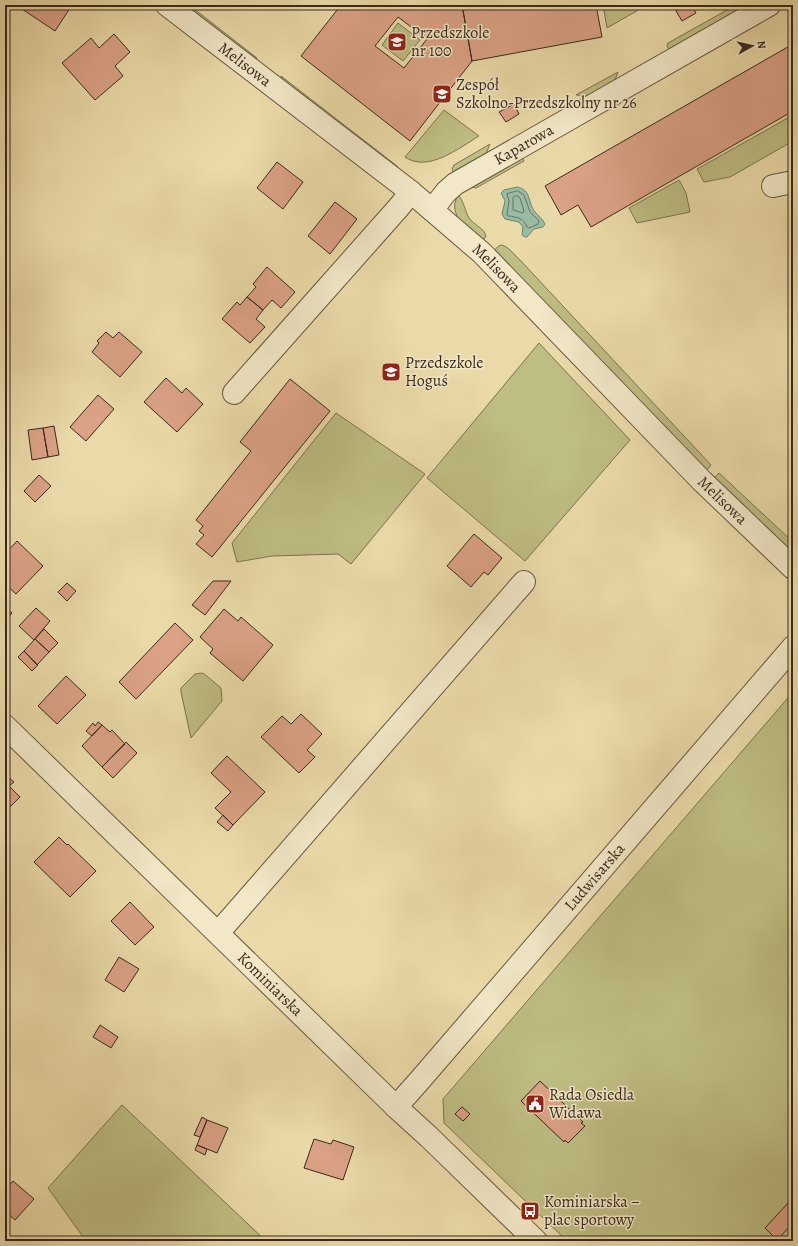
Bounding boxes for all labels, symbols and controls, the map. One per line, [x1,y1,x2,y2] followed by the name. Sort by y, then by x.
[411,22,489,62] place label: Przedszkole nr 100
[732,26,772,66] north arrow
[386,31,408,53] school or university icon: Przedszkole nr 100
[214,37,276,92] street label: Melisowa
[753,40,769,50] text: N
[456,74,637,114] place label: Zespół Szkolno-Przedszkolny nr 26
[431,83,453,105] school or university icon: Zespół Szkolno-Przedszkolny nr 26
[490,119,558,171] street label: Kaparowa
[467,238,526,298] street label: Melisowa
[405,352,483,392] place label: Przedszkole Hoguś
[380,361,402,383] school or university icon: Przedszkole Hoguś
[693,471,753,530] street label: Melisowa
[559,838,631,916] street label: Ludwisarska
[232,947,308,1022] street label: Kominiarska
[548,1084,635,1124] place label: Rada Osiedla Widawa
[524,1093,546,1115] public building icon: Rada Osiedla Widawa
[544,1191,640,1231] place label: Kominiarska – plac sportowy
[519,1200,541,1222] bus stop icon: Kominiarska – plac sportowy

